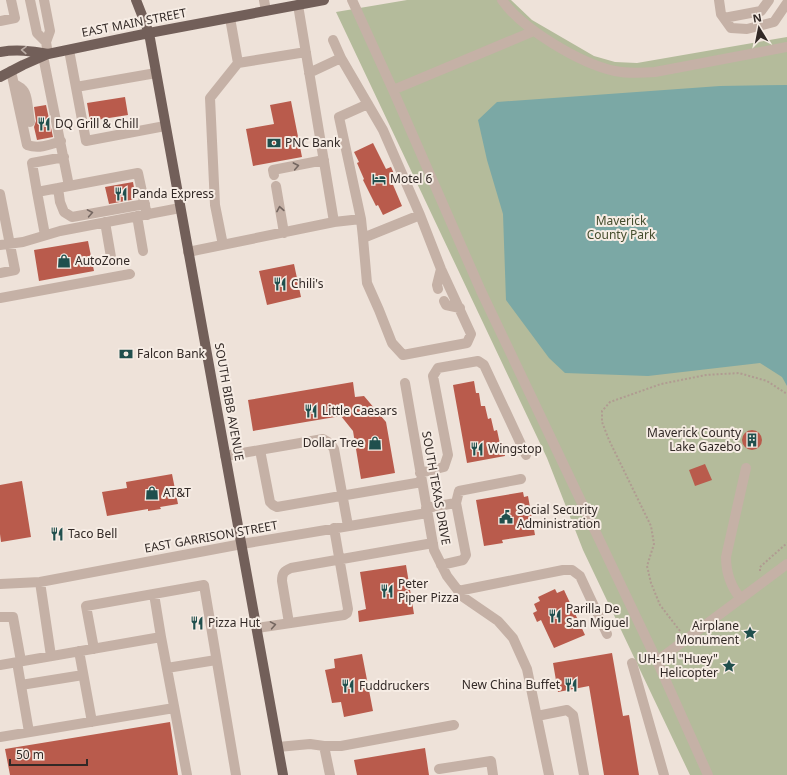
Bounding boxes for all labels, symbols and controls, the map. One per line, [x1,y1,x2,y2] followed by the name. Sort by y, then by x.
[80,4,188,41] street label: EAST MAIN STREET
[739,8,779,48] north arrow
[751,9,763,26] text: N
[21,46,27,55] one-way arrow
[55,115,139,132] place label: DQ Grill & Chill
[36,116,52,132] restaurant icon: DQ Grill & Chill
[285,134,341,151] place label: PNC Bank
[266,135,282,151] bank icon: PNC Bank
[293,162,299,170] one-way arrow
[390,170,432,187] place label: Motel 6
[371,171,387,187] hotel icon: Motel 6
[132,185,214,202] place label: Panda Express
[113,186,129,202] restaurant icon: Panda Express
[276,206,285,213] one-way arrow
[87,210,93,218] one-way arrow
[587,212,656,243] park label: Maverick County Park
[75,252,130,269] place label: AutoZone
[56,253,72,269] shop icon: AutoZone
[291,275,324,292] place label: Chili's
[272,276,288,292] restaurant icon: Chili's
[211,342,248,462] street label: SOUTH BIBB AVENUE
[137,345,206,362] place label: Falcon Bank
[118,346,134,362] bank icon: Falcon Bank
[322,402,398,419] place label: Little Caesars
[303,403,319,419] restaurant icon: Little Caesars
[647,424,742,455] place label: Maverick County Lake Gazebo
[418,430,455,546] street label: SOUTH TEXAS DRIVE
[744,432,760,448] building icon: Maverick County Lake Gazebo
[303,434,364,451] place label: Dollar Tree
[367,435,383,451] shop icon: Dollar Tree
[488,440,542,457] place label: Wingstop
[469,441,485,457] restaurant icon: Wingstop
[163,484,191,501] place label: AT&T
[144,485,160,501] shop icon: AT&T
[517,501,601,532] place label: Social Security Administration
[498,509,514,525] public building icon: Social Security Administration
[143,516,279,557] street label: EAST GARRISON STREET
[68,525,117,542] place label: Taco Bell
[49,526,65,542] restaurant icon: Taco Bell
[398,575,459,606] place label: Peter Piper Pizza
[379,583,395,599] restaurant icon: Peter Piper Pizza
[566,600,629,631] place label: Parilla De San Miguel
[547,608,563,624] restaurant icon: Parilla De San Miguel
[208,614,261,631] place label: Pizza Hut
[189,615,205,631] restaurant icon: Pizza Hut
[676,617,740,648] place label: Airplane Monument
[270,622,276,630] one-way arrow
[742,625,758,641] place icon: Airplane Monument
[638,650,718,681] place label: UH-1H "Huey" Helicopter
[721,658,737,674] place icon: UH-1H "Huey" Helicopter
[462,676,561,693] place label: New China Buffet
[359,677,430,694] place label: Fuddruckers
[563,677,579,693] restaurant icon: New China Buffet
[340,678,356,694] restaurant icon: Fuddruckers
[10,741,87,767] scale bar
[16,746,44,763] text: 50 m

